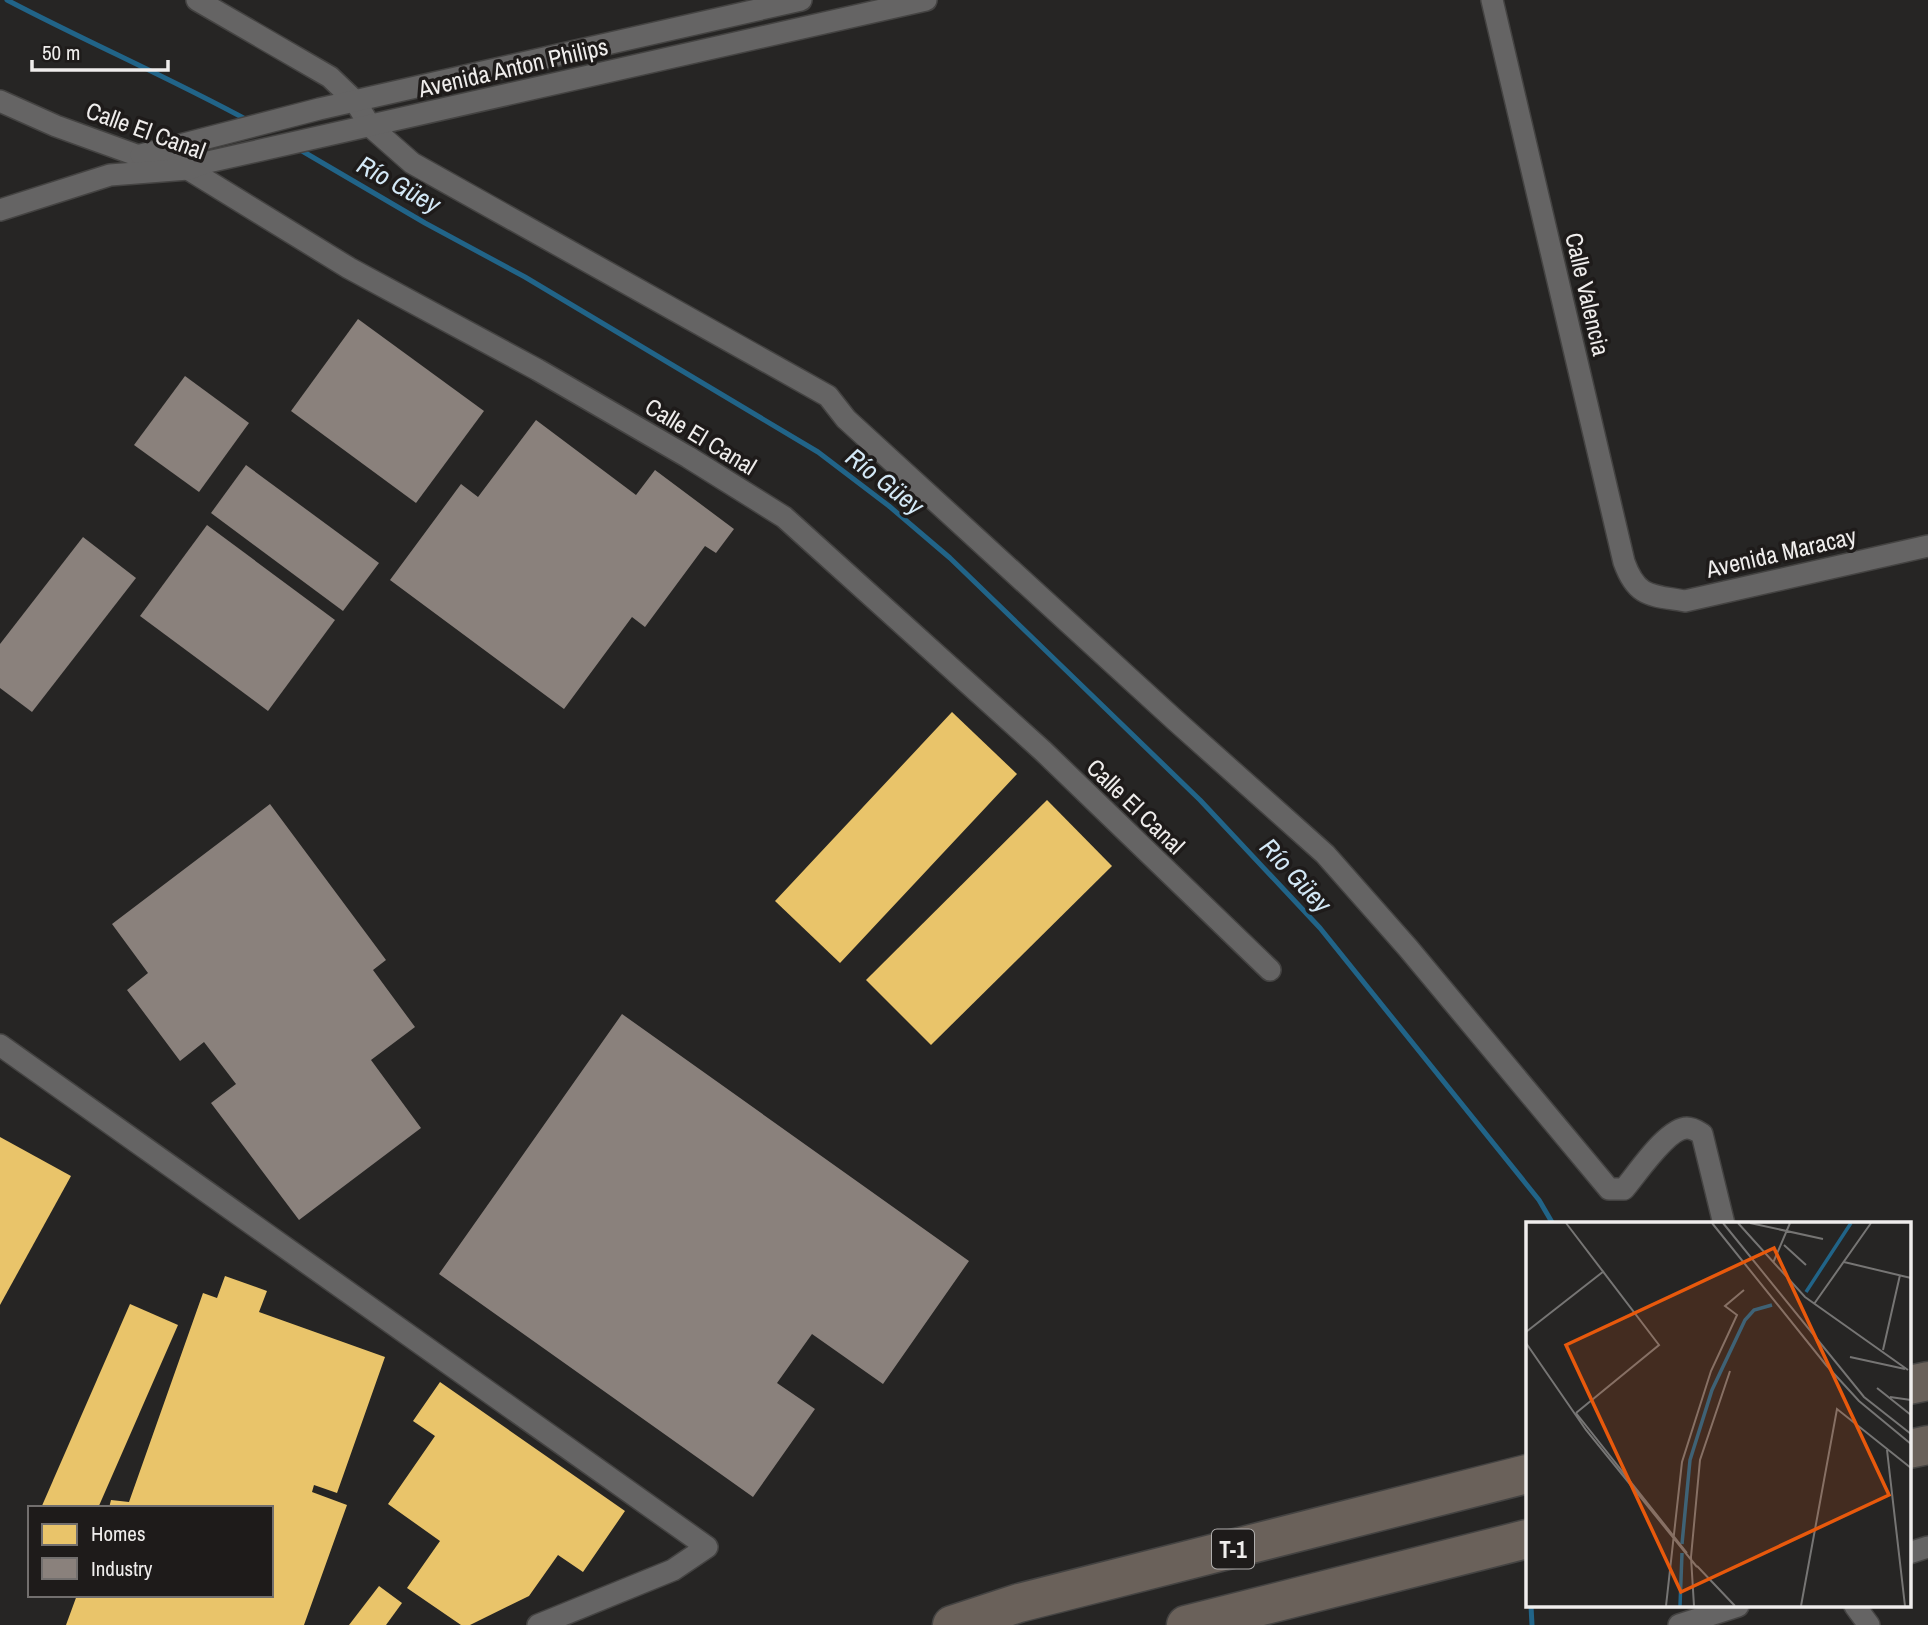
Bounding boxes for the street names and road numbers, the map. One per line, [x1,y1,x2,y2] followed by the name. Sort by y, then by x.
[414,30,611,105] street label: Avenida Anton Philips
[82,94,210,166] street label: Calle El Canal
[1558,229,1618,359] street label: Calle Valencia
[639,390,763,482] street label: Calle El Canal
[1702,519,1859,585] street label: Avenida Maracay
[1080,751,1192,861] street label: Calle El Canal
[1212,1530,1254,1568] road number: T-1

